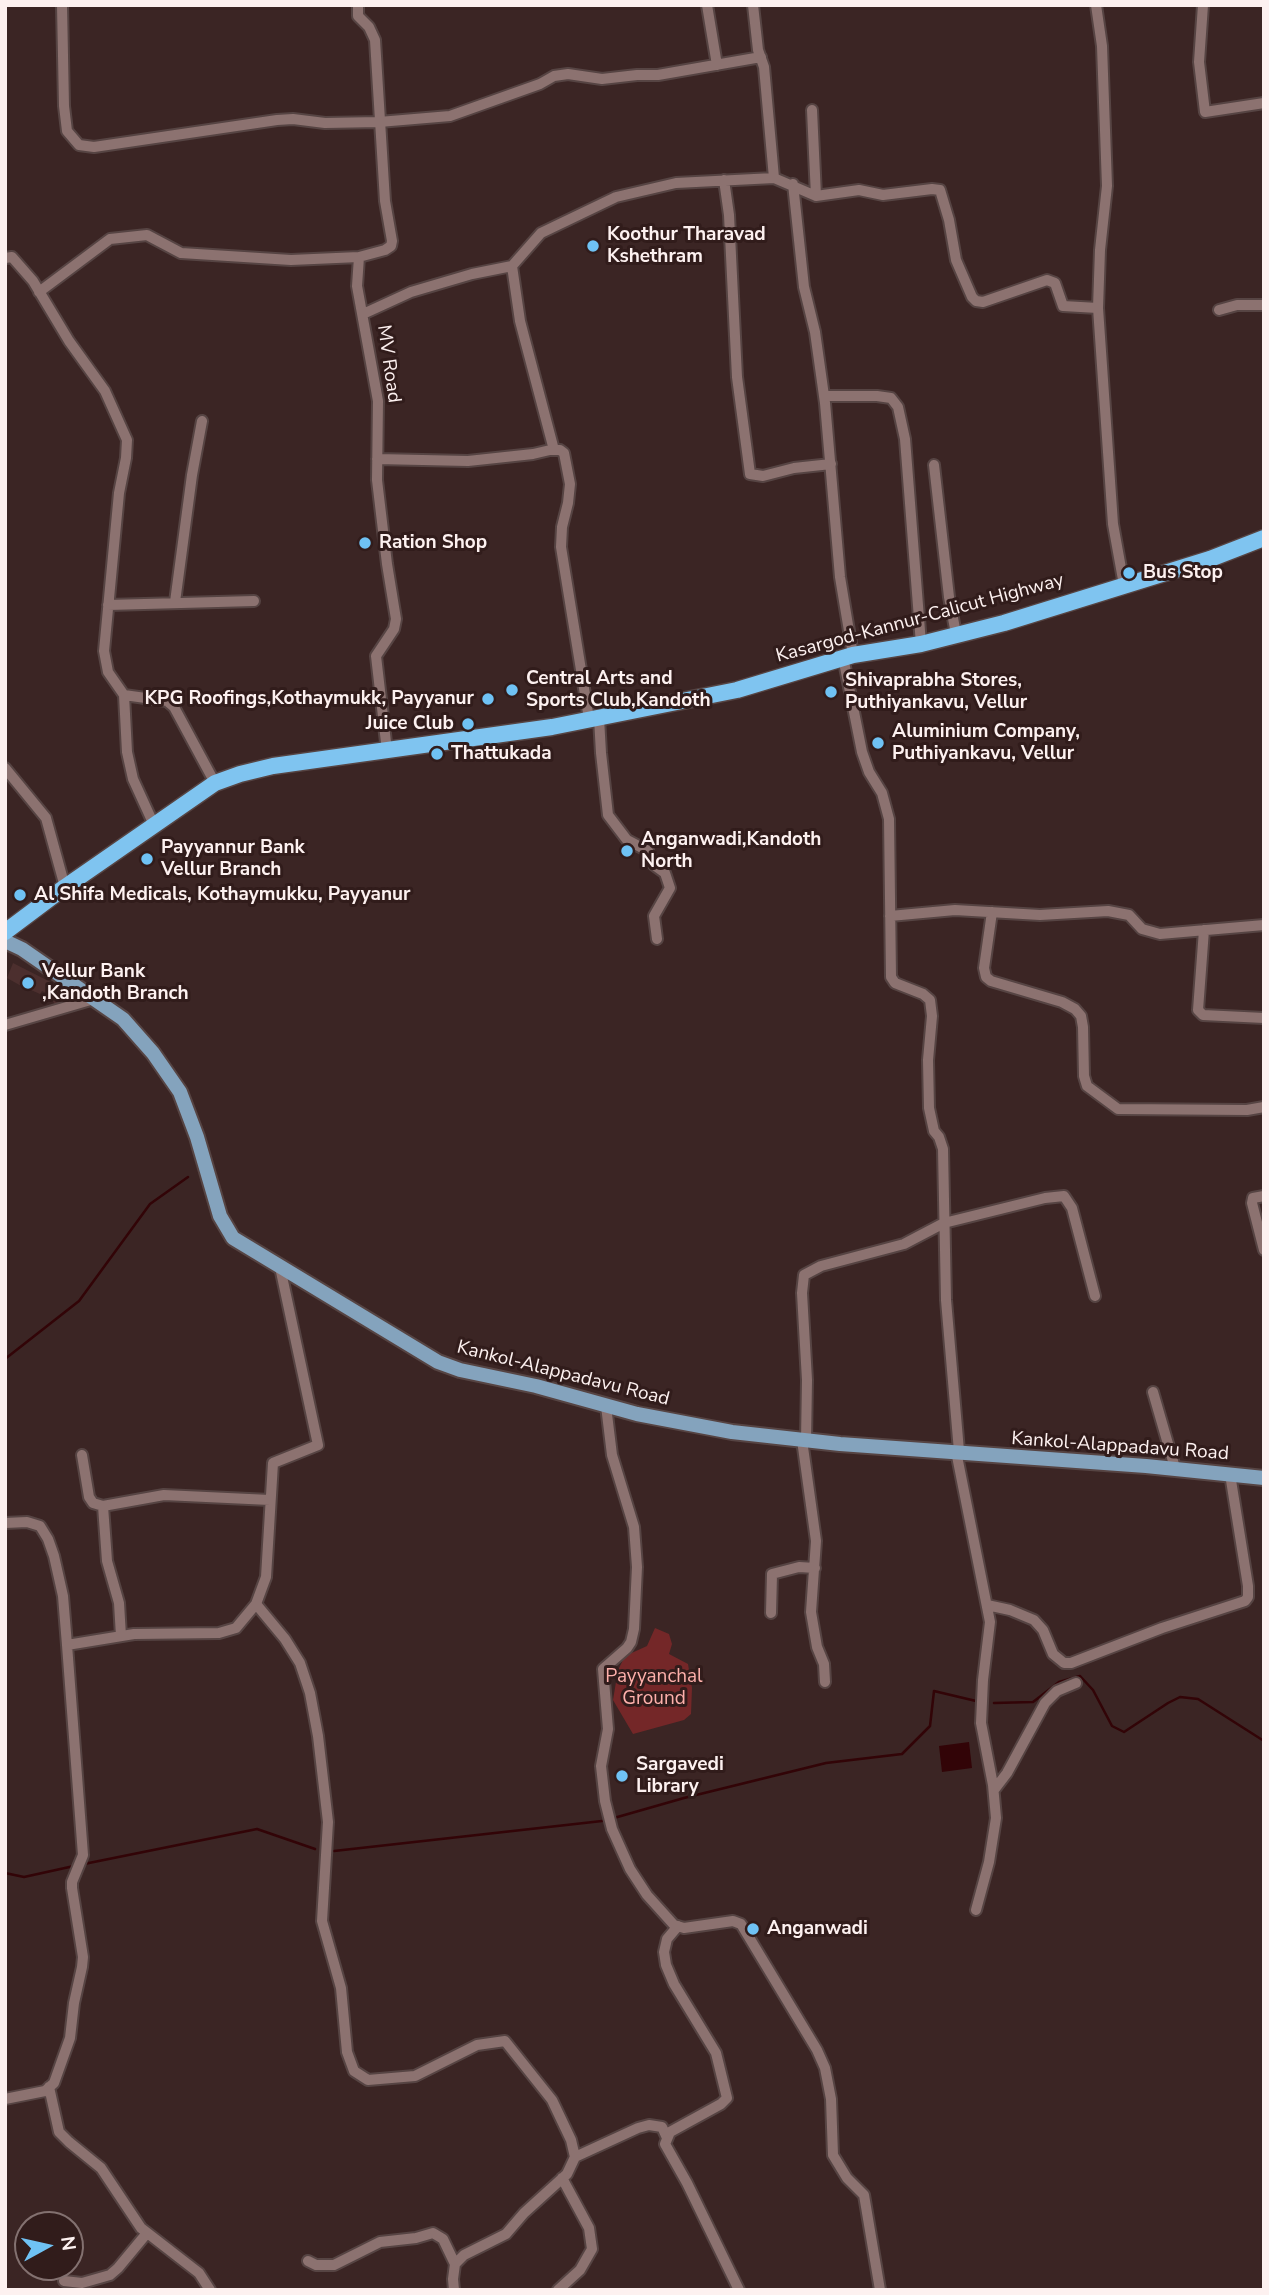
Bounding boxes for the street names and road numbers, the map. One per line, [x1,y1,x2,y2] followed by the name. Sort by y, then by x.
[371,324,405,404] street label: MV Road
[774,570,1066,668] street label: Kasargod-Kannur-Calicut Highway
[454,1337,672,1411] street label: Kankol-Alappadavu Road
[1010,1428,1230,1466] street label: Kankol-Alappadavu Road

